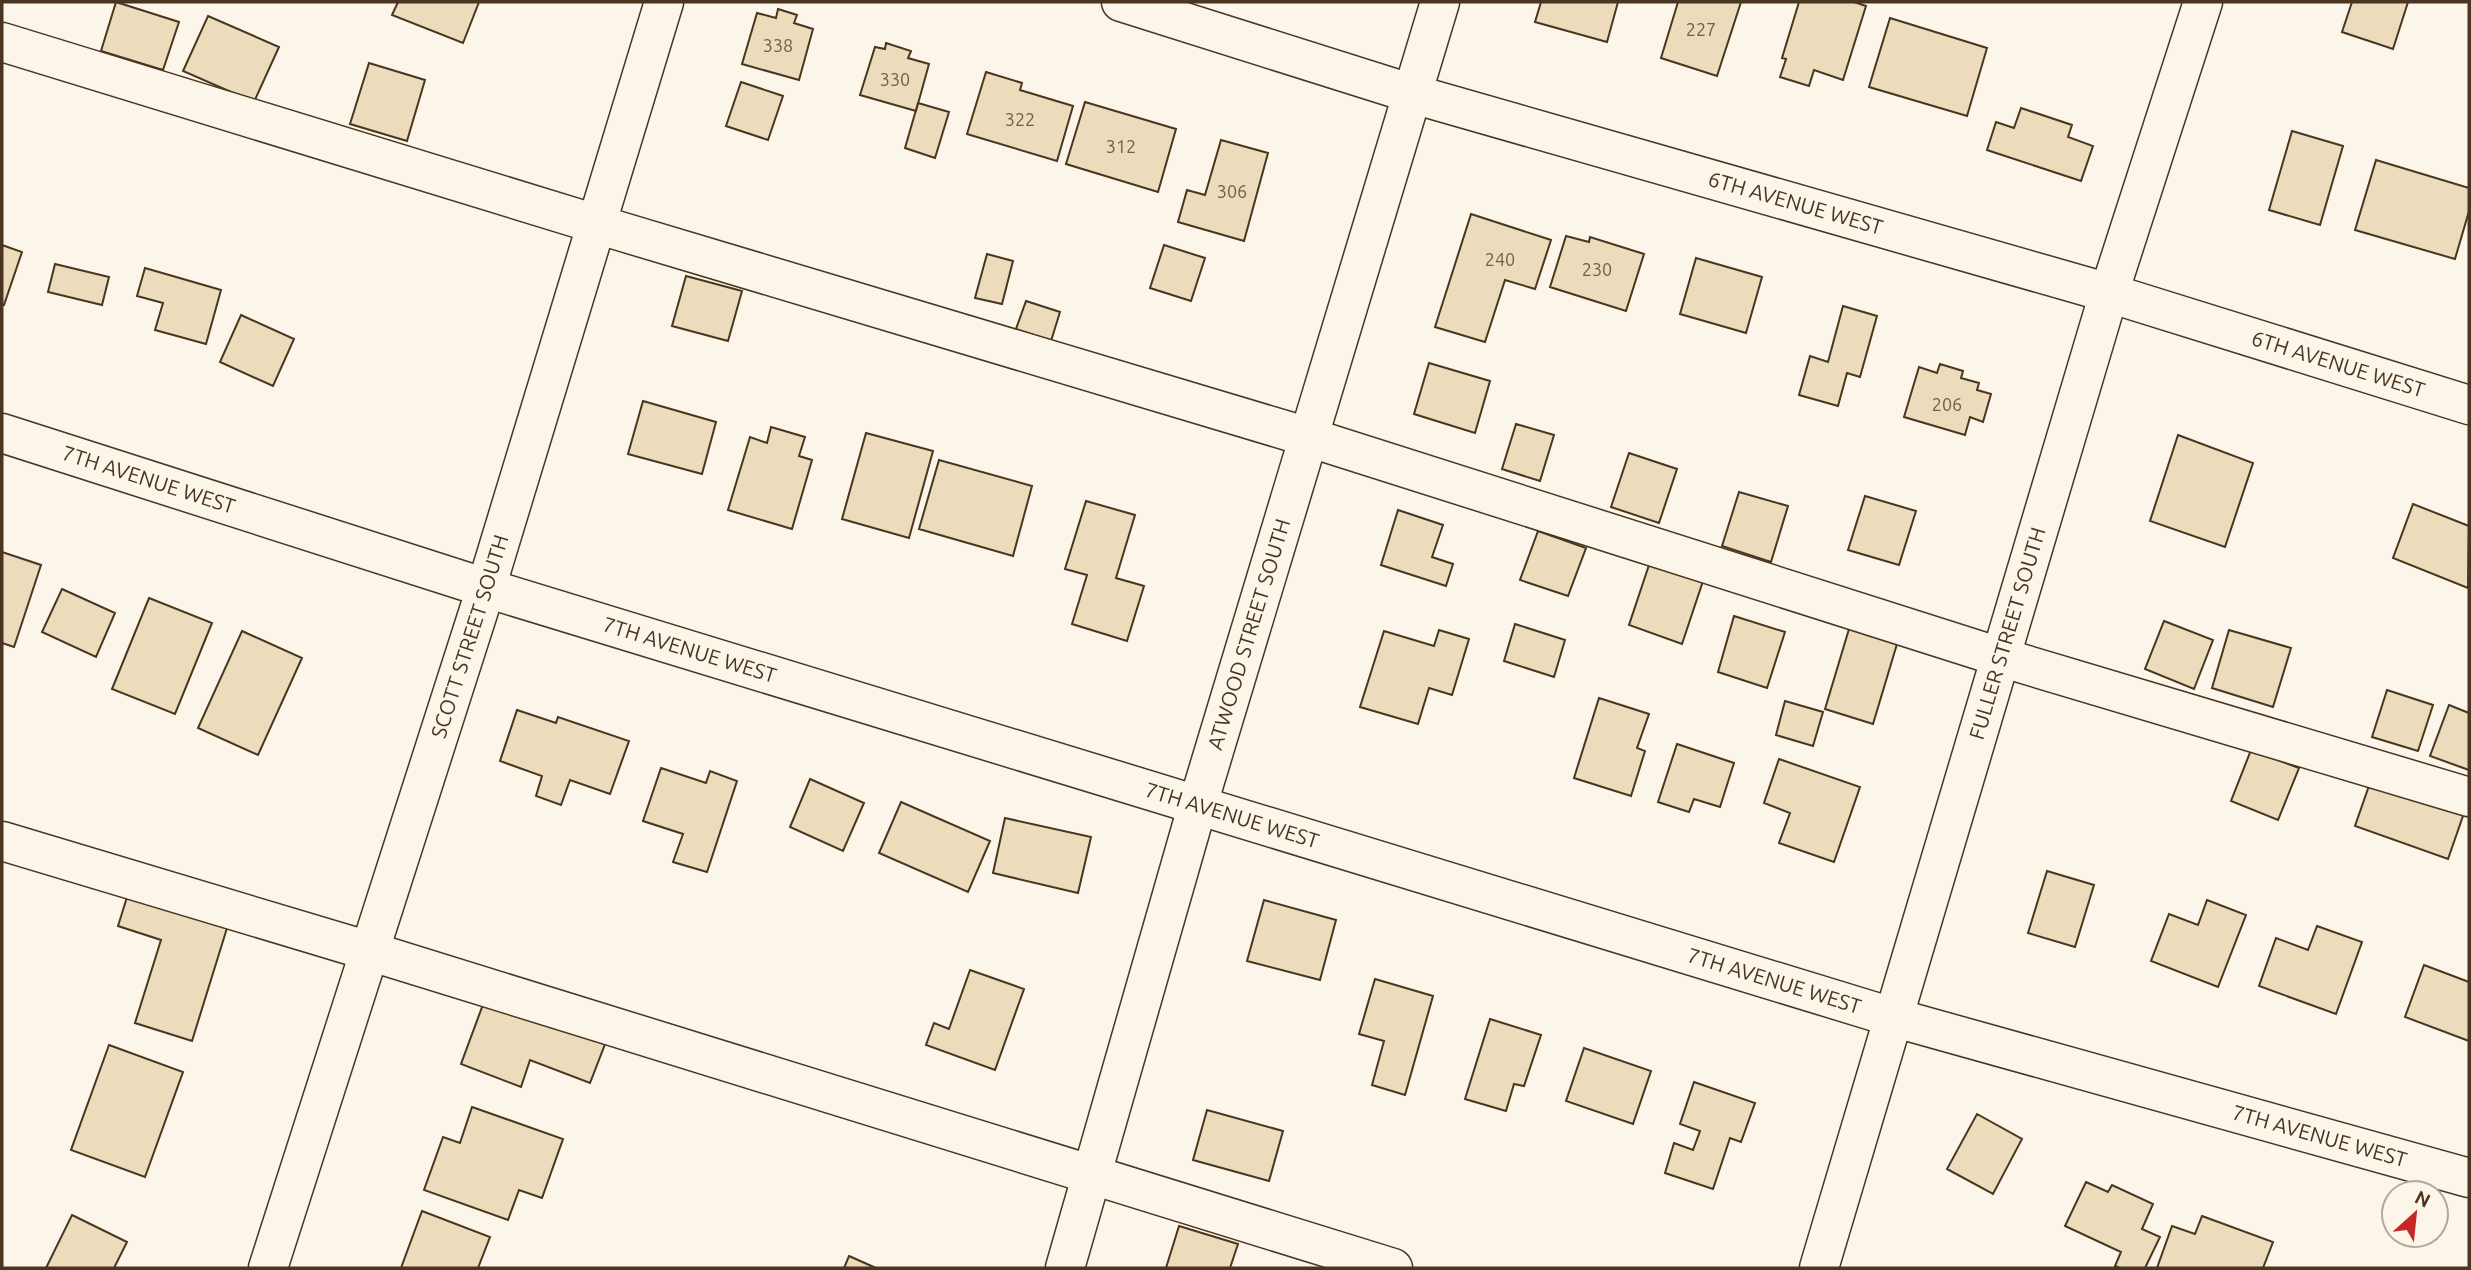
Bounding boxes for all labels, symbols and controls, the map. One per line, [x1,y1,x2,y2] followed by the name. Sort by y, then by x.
[1686,19,1716,39] house number: 227
[763,35,793,55] house number: 338
[880,69,910,89] house number: 330
[1005,109,1035,129] house number: 322
[1106,136,1136,156] house number: 312
[1706,166,1886,239] street label: 6TH AVENUE WEST
[1217,181,1247,201] house number: 306
[1485,249,1515,269] house number: 240
[1582,259,1612,279] house number: 230
[2249,325,2428,402] street label: 6TH AVENUE WEST
[1932,394,1962,414] house number: 206
[59,440,239,518] street label: 7TH AVENUE WEST
[1202,516,1294,752] street label: ATWOOD STREET SOUTH
[1964,524,2050,742] street label: FULLER STREET SOUTH
[426,532,513,741] street label: SCOTT STREET SOUTH
[600,611,780,687] street label: 7TH AVENUE WEST
[1142,777,1322,853] street label: 7TH AVENUE WEST
[1685,942,1865,1018] street label: 7TH AVENUE WEST
[2230,1100,2410,1171] street label: 7TH AVENUE WEST
[2380,1179,2450,1249] north arrow
[2411,1186,2434,1212] text: N

